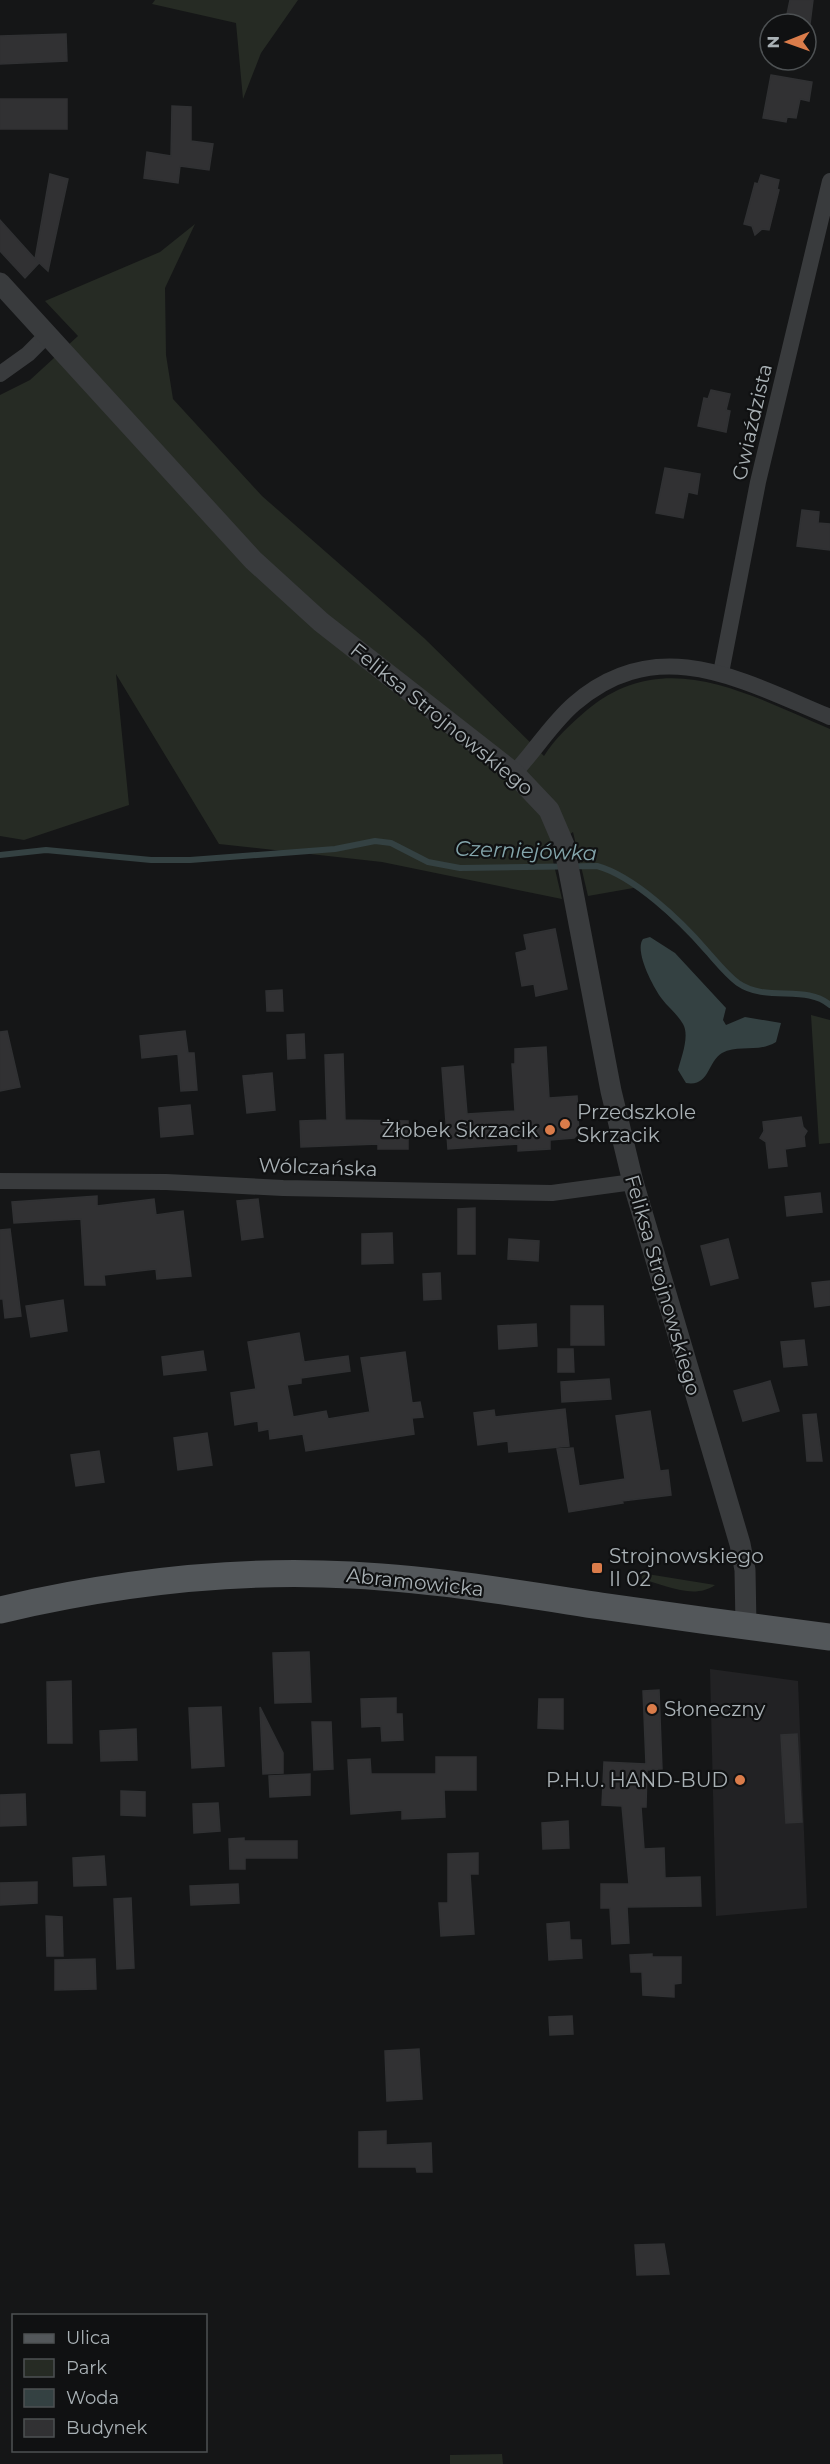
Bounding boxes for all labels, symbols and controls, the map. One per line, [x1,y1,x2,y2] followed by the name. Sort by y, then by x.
[758,12,818,72] north arrow
[764,36,783,49] text: N
[727,361,777,483] street label: Gwiaździsta
[346,638,538,800] street label: Feliksa Strojnowskiego
[455,836,597,865] water label: Czerniejówka
[577,1100,696,1147] place label: Przedszkole Skrzacik
[558,1117,572,1131] marker: Przedszkole Skrzacik
[381,1118,538,1142] place label: Żłobek Skrzacik
[543,1123,557,1137] marker: Żłobek Skrzacik
[258,1153,378,1181] street label: Wólczańska
[620,1172,706,1398] street label: Feliksa Strojnowskiego
[609,1544,764,1591] place label: Strojnowskiego II 02
[590,1561,604,1575] marker: Strojnowskiego II 02
[345,1563,485,1601] street label: Abramowicka
[664,1697,765,1721] place label: Słoneczny
[645,1702,659,1716] marker: Słoneczny
[546,1768,728,1792] place label: P.H.U. HAND-BUD
[733,1773,747,1787] marker: P.H.U. HAND-BUD
[12,2314,207,2452] legend
[66,2327,111,2349] text: Ulica
[66,2357,107,2379] text: Park
[66,2387,119,2409] text: Woda
[66,2417,148,2439] text: Budynek

